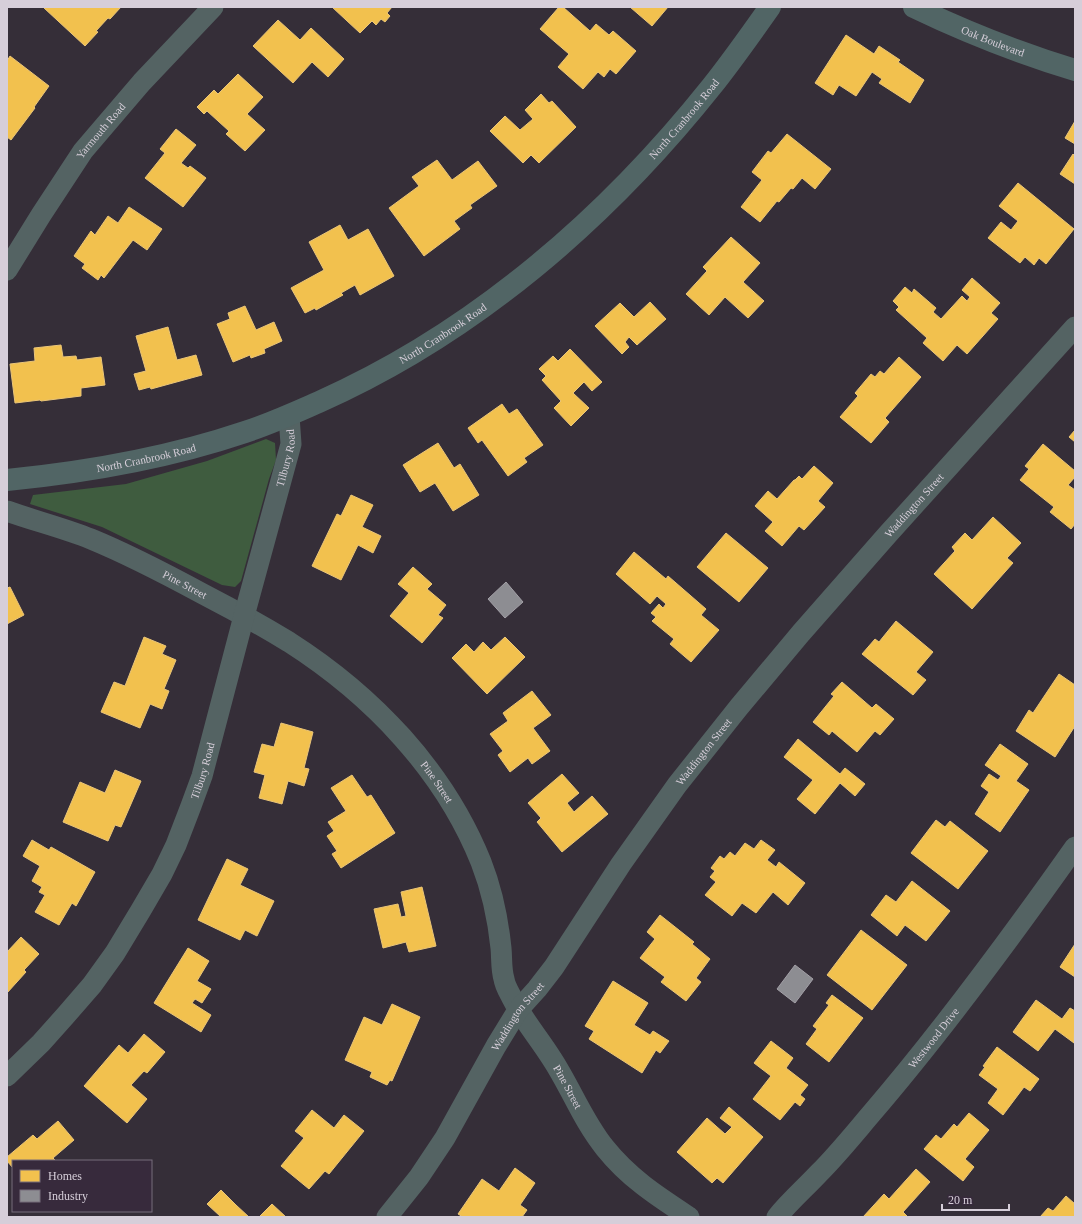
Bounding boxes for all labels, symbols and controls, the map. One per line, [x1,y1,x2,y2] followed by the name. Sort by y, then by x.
[959,23,1027,59] street label: Oak Boulevard
[646,76,722,161] street label: North Cranbrook Road
[74,100,128,161] street label: Yarmouth Road
[397,300,489,366] street label: North Cranbrook Road
[274,428,297,488] street label: Tilbury Road
[95,441,198,474] street label: North Cranbrook Road
[882,471,946,540] street label: Waddington Street
[161,568,209,601] street label: Pine Street
[673,716,734,787] street label: Waddington Street
[188,741,217,801] street label: Tilbury Road
[418,759,456,805] street label: Pine Street
[489,980,546,1053] street label: Waddington Street
[906,1005,961,1071] street label: Westwood Drive
[551,1063,585,1111] street label: Pine Street
[12,1160,152,1212] legend
[48,1169,82,1183] text: Homes
[942,1186,1009,1212] scale bar
[48,1189,88,1203] text: Industry
[948,1193,973,1207] text: 20 m

